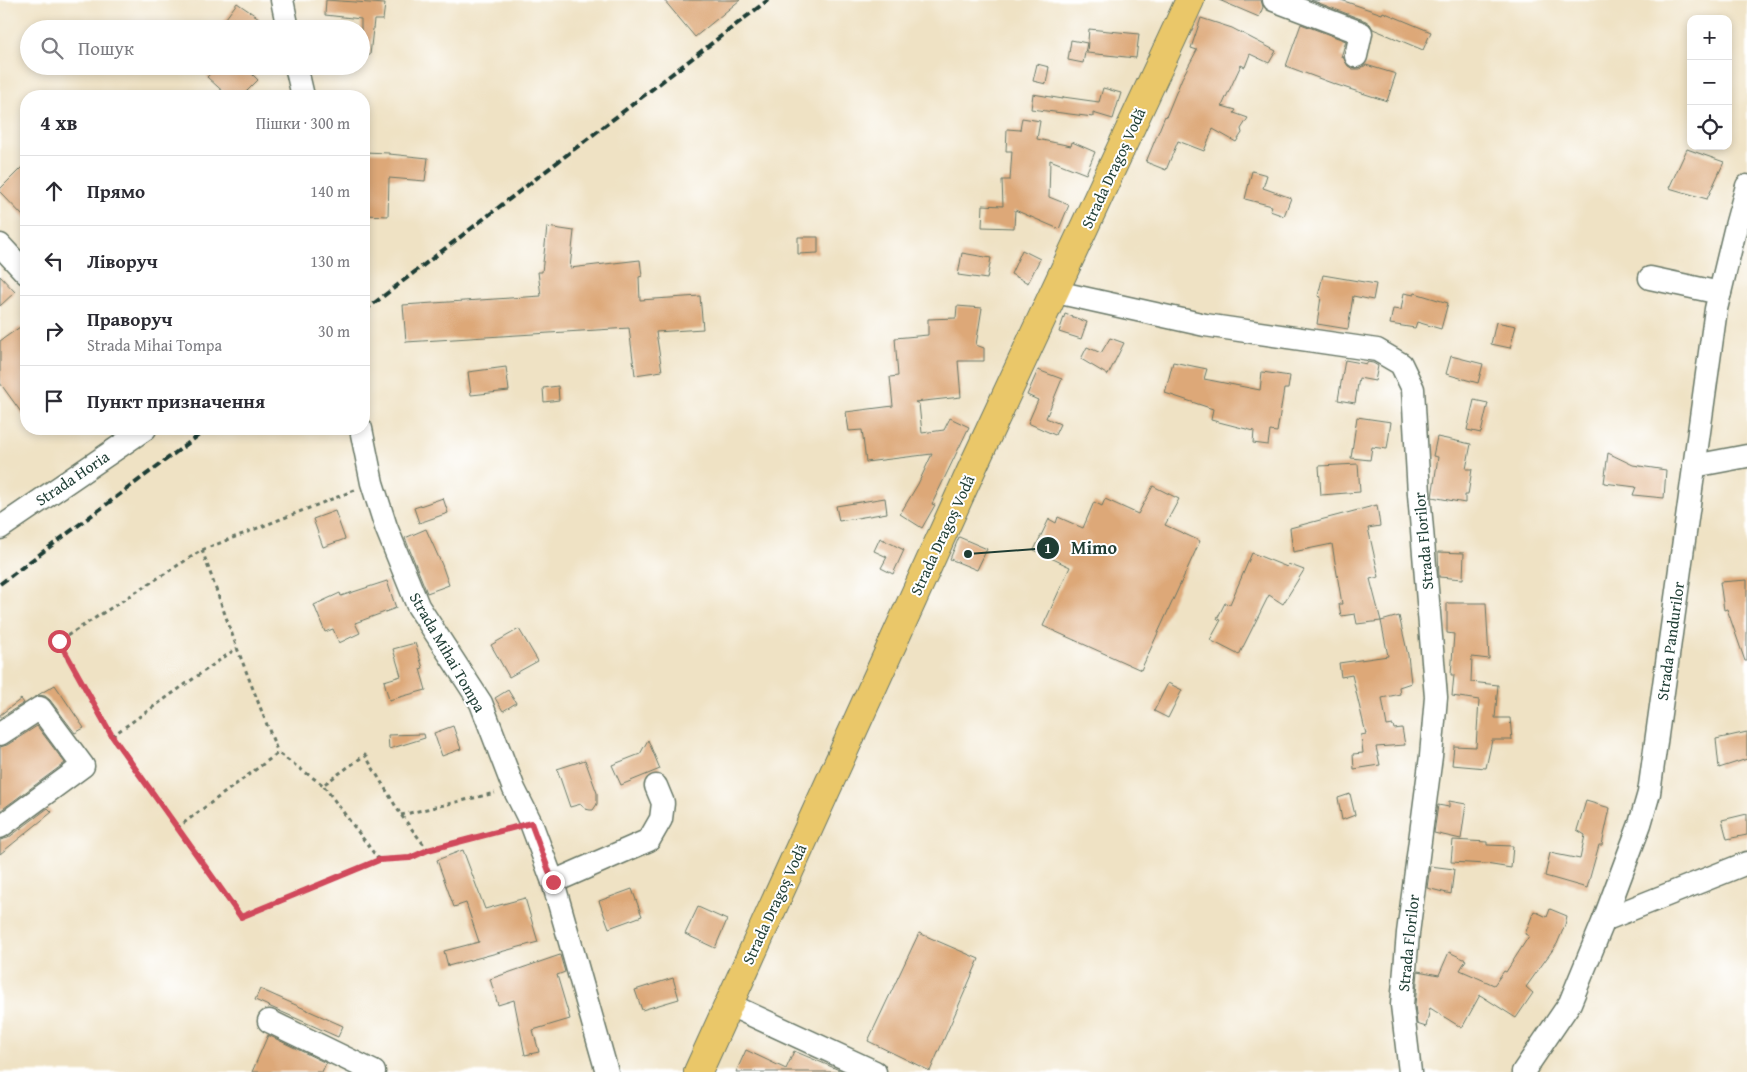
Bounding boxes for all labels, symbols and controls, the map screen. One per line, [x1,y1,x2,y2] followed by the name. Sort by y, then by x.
[1687,15,1732,150] map controls
[1687,15,1732,60] button: +
[20,20,370,75] search box
[38,34,66,62] icon: search
[78,34,134,62] text: Пошук
[1687,60,1732,105] button: −
[1075,103,1152,232] street label: Strada Dragoș Vodă
[1687,105,1732,150] button: locate
[40,107,78,138] text: 4 хв
[256,111,350,135] text: Пішки · 300 m
[40,177,68,205] icon: ahead
[87,177,145,205] text: Прямо
[310,179,350,203] text: 140 m
[40,247,68,275] icon: left
[87,247,158,275] text: Ліворуч
[310,249,350,273] text: 130 m
[87,305,172,333] text: Праворуч
[40,317,68,345] icon: right
[318,319,350,343] text: 30 m
[87,333,222,357] text: Strada Mihai Tompa
[40,387,68,415] icon: arrive
[87,387,265,415] text: Пункт призначення
[30,444,114,512] street label: Strada Horia
[904,470,981,599] street label: Strada Dragoș Vodă
[1407,491,1439,591] street label: Strada Florilor
[1036,531,1127,564] callout: Mimo
[1071,534,1117,561] text: Mimo
[1044,537,1052,558] text: 1
[1650,580,1690,702] street label: Strada Pandurilor
[404,588,492,717] street label: Strada Mihai Tompa
[48,630,71,653] route start
[736,839,813,968] street label: Strada Dragoș Vodă
[542,871,565,894] route end
[1391,893,1425,993] street label: Strada Florilor

